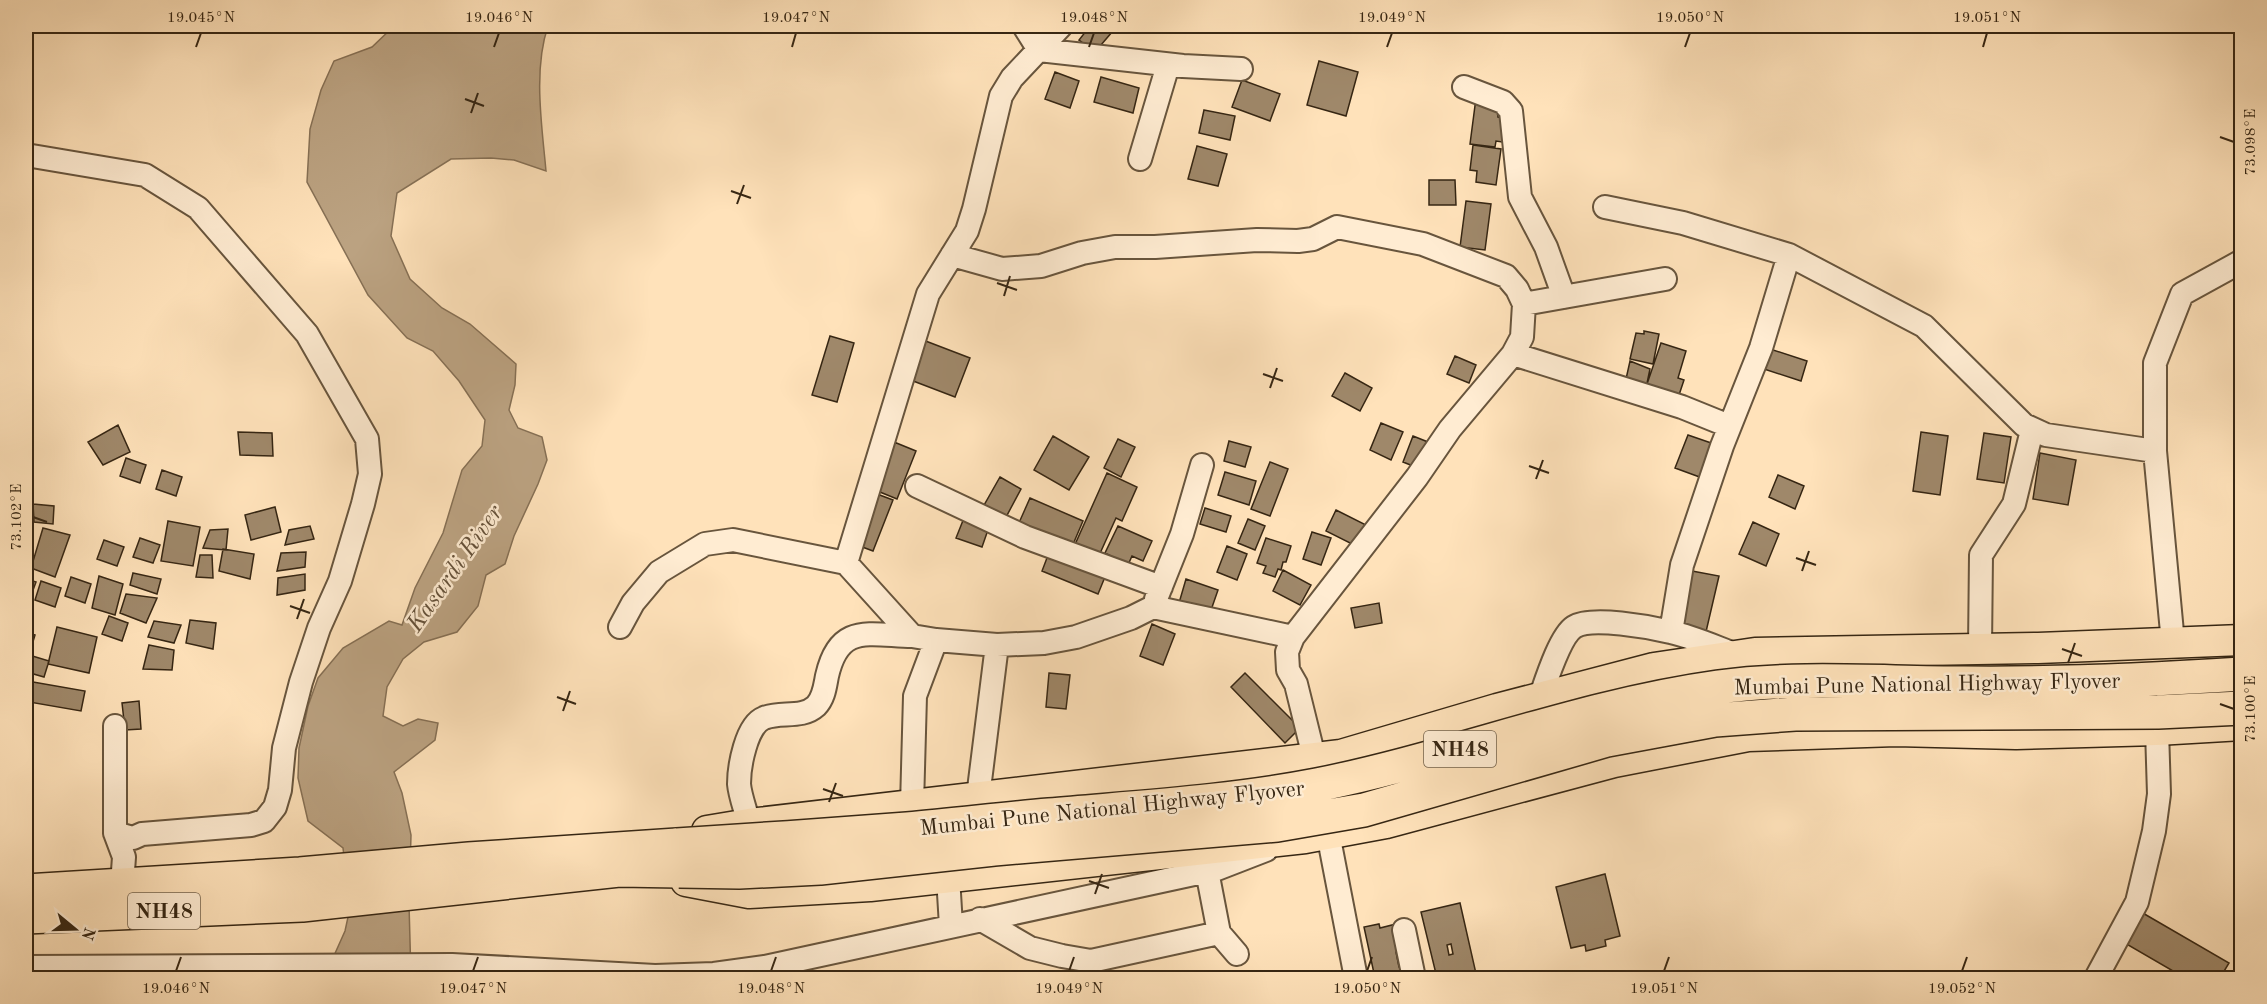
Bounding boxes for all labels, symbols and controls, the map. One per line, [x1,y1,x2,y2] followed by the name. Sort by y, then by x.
[167,11,235,26] text: 19.045°N
[465,11,533,26] text: 19.046°N
[762,11,830,26] text: 19.047°N
[1060,11,1128,26] text: 19.048°N
[1358,11,1426,26] text: 19.049°N
[1656,11,1724,26] text: 19.050°N
[1953,11,2021,26] text: 19.051°N
[2244,109,2259,175] text: 73.098°E
[10,484,25,550] text: 73.102°E
[403,501,508,638] water label: Kasardi River
[1733,671,2121,699] street label: Mumbai Pune National Highway Flyover
[2244,676,2259,742] text: 73.100°E
[1424,731,1496,767] road number: NH48
[919,778,1306,840] street label: Mumbai Pune National Highway Flyover
[128,893,200,929] road number: NH48
[45,899,105,959] north arrow
[77,925,97,942] text: N
[142,982,210,997] text: 19.046°N
[439,982,507,997] text: 19.047°N
[737,982,805,997] text: 19.048°N
[1035,982,1103,997] text: 19.049°N
[1333,982,1401,997] text: 19.050°N
[1630,982,1698,997] text: 19.051°N
[1928,982,1996,997] text: 19.052°N

